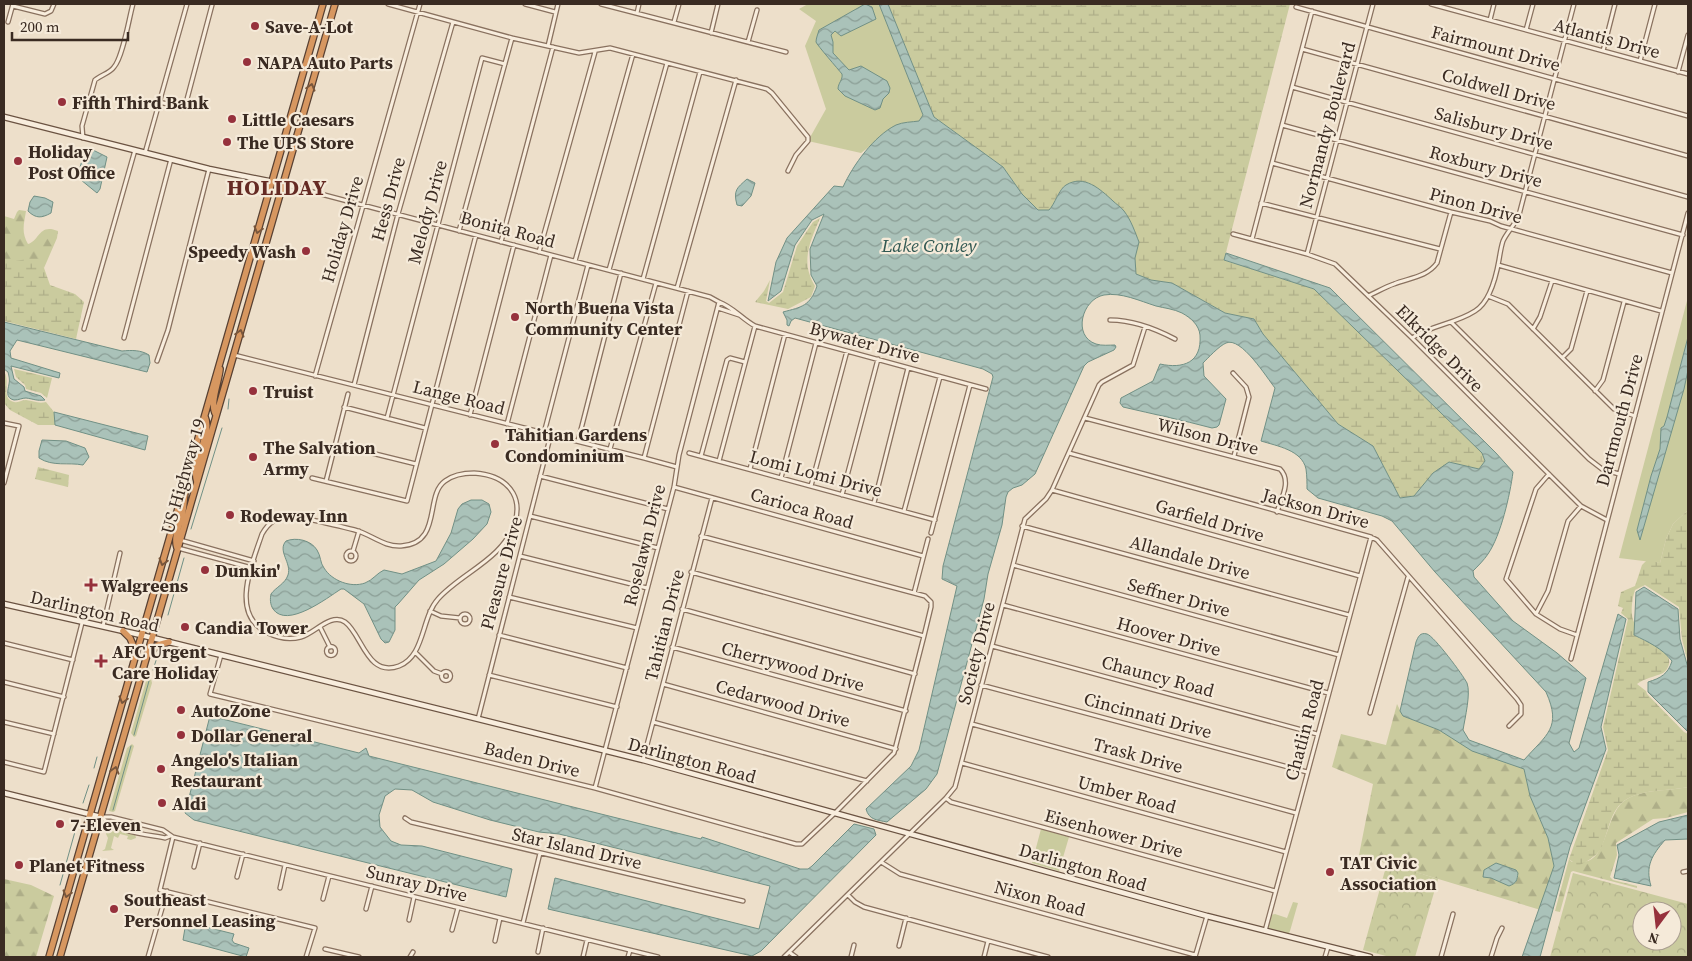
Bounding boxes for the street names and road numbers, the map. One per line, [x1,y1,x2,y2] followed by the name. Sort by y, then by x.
[1551,12,1663,64] street label: Atlantis Drive
[1429,19,1563,77] street label: Fairmount Drive
[1293,39,1361,211] street label: Normandy Boulevard
[1439,62,1559,116] street label: Coldwell Drive
[1432,100,1556,156] street label: Salisbury Drive
[1427,139,1545,193] street label: Roxbury Drive
[365,154,411,244] street label: Hess Drive
[401,157,453,267] street label: Melody Drive
[315,173,369,285] street label: Holiday Drive
[1427,181,1525,229] street label: Pinon Drive
[458,204,558,254] street label: Bonita Road
[1391,299,1489,397] street label: Elkridge Drive
[807,315,923,369] street label: Bywater Drive
[1589,351,1649,489] street label: Dartmouth Drive
[410,373,508,421] street label: Lange Road
[1155,411,1261,461] street label: Wilson Drive
[155,415,211,537] street label: US Highway 19
[747,443,885,503] street label: Lomi Lomi Drive
[748,481,856,535] street label: Carioca Road
[1259,481,1372,534] street label: Jackson Drive
[617,482,671,608] street label: Roselawn Drive
[1153,493,1267,547] street label: Garfield Drive
[474,513,528,633] street label: Pleasure Drive
[1127,529,1253,585] street label: Allandale Drive
[638,567,690,683] street label: Tahitian Drive
[1125,571,1233,623] street label: Seffner Drive
[28,584,162,638] street label: Darlington Road
[951,599,1001,707] street label: Society Drive
[1114,610,1224,662] street label: Hoover Drive
[719,635,867,697] street label: Cherrywood Drive
[1099,649,1217,703] street label: Chauncy Road
[713,673,853,733] street label: Cedarwood Drive
[1278,677,1330,783] street label: Chatlin Road
[1081,686,1215,744] street label: Cincinnati Drive
[625,731,759,789] street label: Darlington Road
[1090,731,1186,779] street label: Trask Drive
[481,735,583,783] street label: Baden Drive
[1075,769,1179,819] street label: Umber Road
[1042,802,1186,864] street label: Eisenhower Drive
[510,821,644,875] street label: Star Island Drive
[1016,837,1150,897] street label: Darlington Road
[364,858,470,908] street label: Sunray Drive
[992,874,1088,922] street label: Nixon Road

